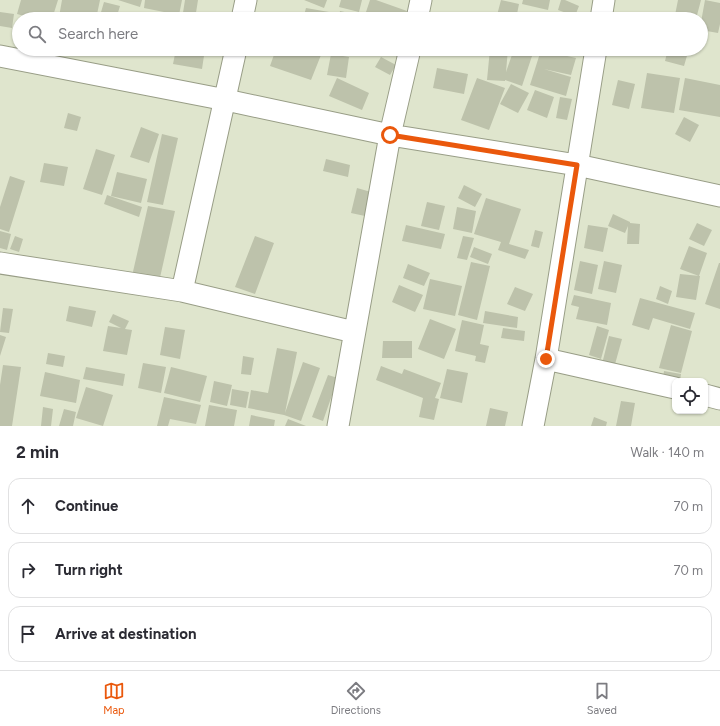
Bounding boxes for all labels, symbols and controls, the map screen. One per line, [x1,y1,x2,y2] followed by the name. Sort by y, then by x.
[12,12,708,56] search box
[26,23,48,45] icon: search
[58,25,138,43] text: Search here
[381,126,399,144] route start
[537,350,555,368] route end
[672,378,708,414] map controls
[672,378,708,414] button: locate
[16,442,59,462] text: 2 min
[630,445,704,460] text: Walk · 140 m
[17,495,39,517] icon: ahead
[55,497,118,515] text: Continue
[673,499,703,514] text: 70 m
[17,559,39,581] icon: right
[55,561,123,579] text: Turn right
[673,563,703,578] text: 70 m
[17,623,39,645] icon: arrive
[55,625,196,643] text: Arrive at destination
[103,680,125,717] tab: Map
[331,680,381,717] tab: Directions
[587,680,617,717] tab: Saved

